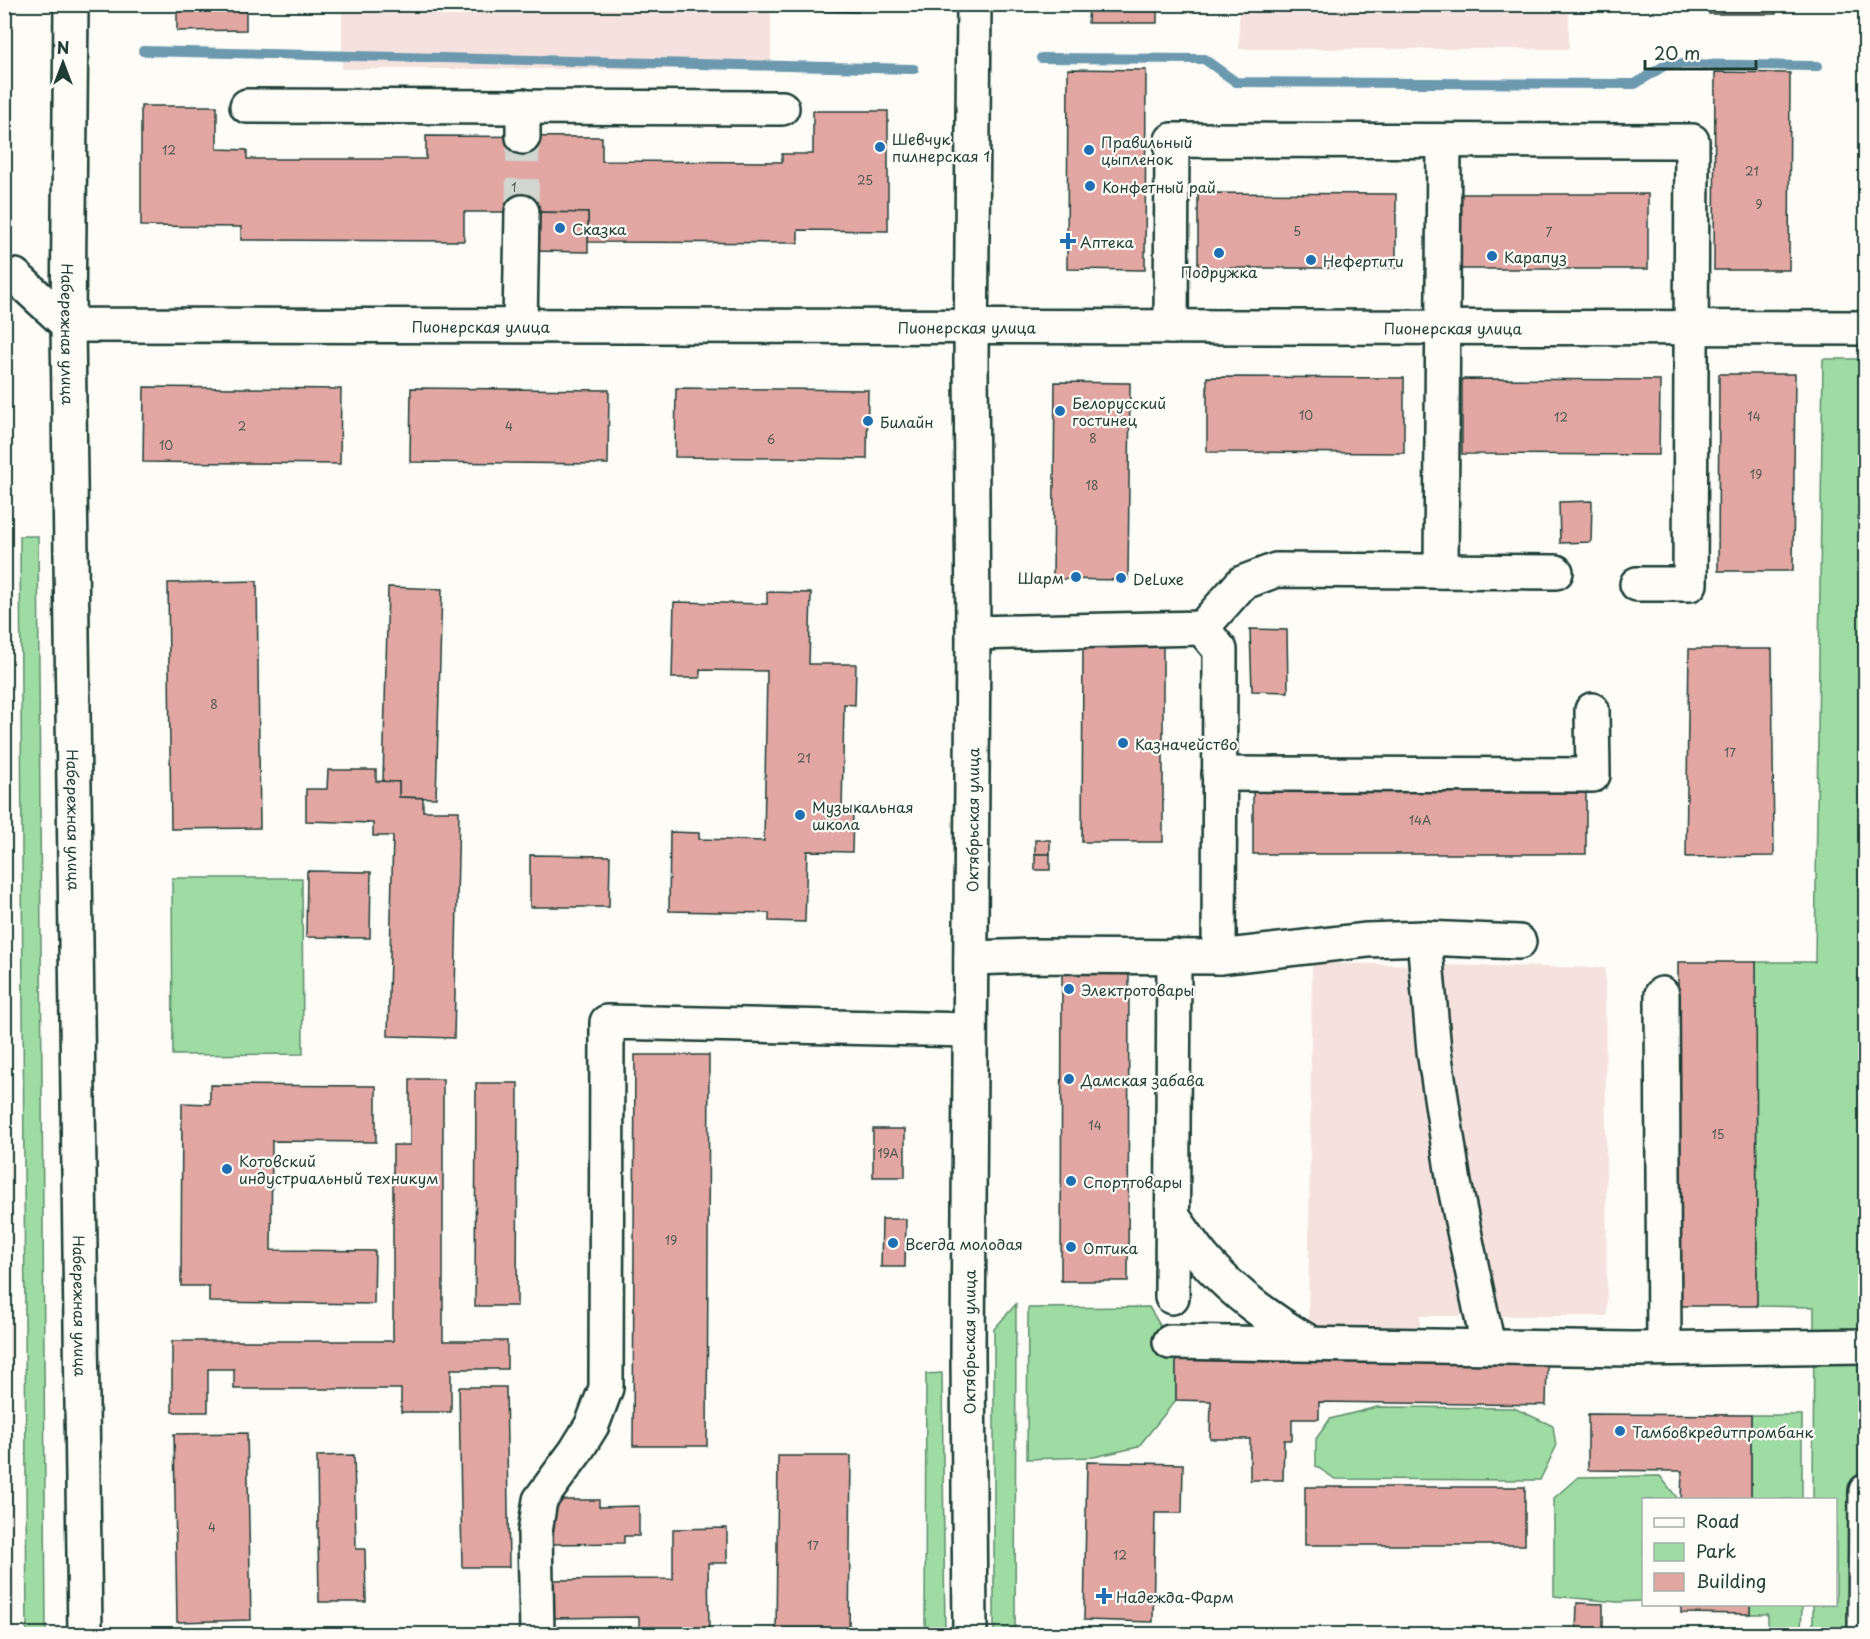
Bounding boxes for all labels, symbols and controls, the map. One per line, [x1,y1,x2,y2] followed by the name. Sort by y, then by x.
[33,33,93,93] north arrow
[1645,33,1756,71] scale bar
[57,35,69,59] text: N
[1654,39,1700,66] text: 20 m
[892,127,990,167] place label: Шевчук пилнерская 1
[1101,130,1193,170] place label: Правильный цыпленок
[873,140,887,154] marker: Шевчук пилнерская 1
[162,141,176,159] house number: 12
[1082,143,1096,157] marker: Правильный цыпленок
[1745,162,1759,180] house number: 21
[857,171,873,189] house number: 25
[1102,175,1216,198] place label: Конфетный рай
[511,178,517,196] house number: 1
[1083,179,1097,193] marker: Конфетный рай
[1755,195,1763,213] house number: 9
[572,217,627,240] place label: Сказка
[553,221,567,235] marker: Сказка
[1293,222,1301,240] house number: 5
[1546,223,1553,241] house number: 7
[1080,230,1134,253] place label: Аптека
[1061,234,1075,248] marker: Аптека
[1504,245,1567,268] place label: Карапуз
[1212,246,1226,260] marker: Подружка
[1323,249,1404,272] place label: Нефертити
[1485,249,1499,263] marker: Карапуз
[1304,253,1318,267] marker: Нефертити
[1181,260,1258,283] place label: Подружка
[56,263,81,405] street label: Набережная улица
[412,314,551,337] street label: Пионерская улица
[898,315,1037,338] street label: Пионерская улица
[1384,316,1523,339] street label: Пионерская улица
[1072,391,1166,431] place label: Белорусский гостинец
[1053,404,1067,418] marker: Белорусский гостинец
[1299,406,1313,424] house number: 10
[1747,407,1761,425] house number: 14
[1554,408,1568,426] house number: 12
[880,410,934,433] place label: Билайн
[861,414,875,428] marker: Билайн
[238,417,246,435] house number: 2
[505,417,513,435] house number: 4
[1089,429,1097,447] house number: 8
[767,430,775,448] house number: 6
[159,436,173,454] house number: 10
[1750,465,1762,483] house number: 19
[1086,476,1098,494] house number: 18
[1018,566,1064,589] place label: Шарм
[1133,567,1184,590] place label: DeLuxe
[1069,570,1083,584] marker: Шарм
[1114,571,1128,585] marker: DeLuxe
[210,695,218,713] house number: 8
[1135,732,1237,755] place label: Казначейство
[1116,736,1130,750] marker: Казначейство
[1724,743,1736,761] house number: 17
[960,747,984,892] street label: Октябрьская улица
[62,749,87,891] street label: Набережная улица
[797,749,811,767] house number: 21
[812,795,914,835] place label: Музыкальная школа
[793,808,807,822] marker: Музыкальная школа
[1409,811,1431,829] house number: 14А
[1081,978,1194,1001] place label: Электротовары
[1062,982,1076,996] marker: Электротовары
[1080,1068,1205,1091] place label: Дамская забава
[1062,1072,1076,1086] marker: Дамская забава
[1088,1116,1102,1134] house number: 14
[1711,1125,1725,1143] house number: 15
[877,1144,899,1162] house number: 19А
[239,1149,439,1189] place label: Котовский индустриальный техникум
[220,1162,234,1176] marker: Котовский индустриальный техникум
[1083,1170,1182,1193] place label: Спорттовары
[1064,1174,1078,1188] marker: Спорттовары
[665,1231,677,1249] house number: 19
[905,1232,1023,1255] place label: Всегда молодая
[68,1235,93,1377] street label: Набережная улица
[886,1236,900,1250] marker: Всегда молодая
[1083,1236,1139,1259] place label: Оптика
[1064,1240,1078,1254] marker: Оптика
[956,1269,980,1414] street label: Октябрьская улица
[1632,1420,1814,1443] place label: Тамбовкредитпромбанк
[1613,1424,1627,1438] marker: Тамбовкредитпромбанк
[1642,1498,1837,1606] legend
[1696,1507,1740,1534] text: Road
[208,1518,216,1536] house number: 4
[807,1536,819,1554] house number: 17
[1696,1537,1736,1564] text: Park
[1113,1546,1127,1564] house number: 12
[1696,1567,1766,1594] text: Building
[1116,1585,1234,1608] place label: Надежда-Фарм
[1097,1589,1111,1603] marker: Надежда-Фарм

